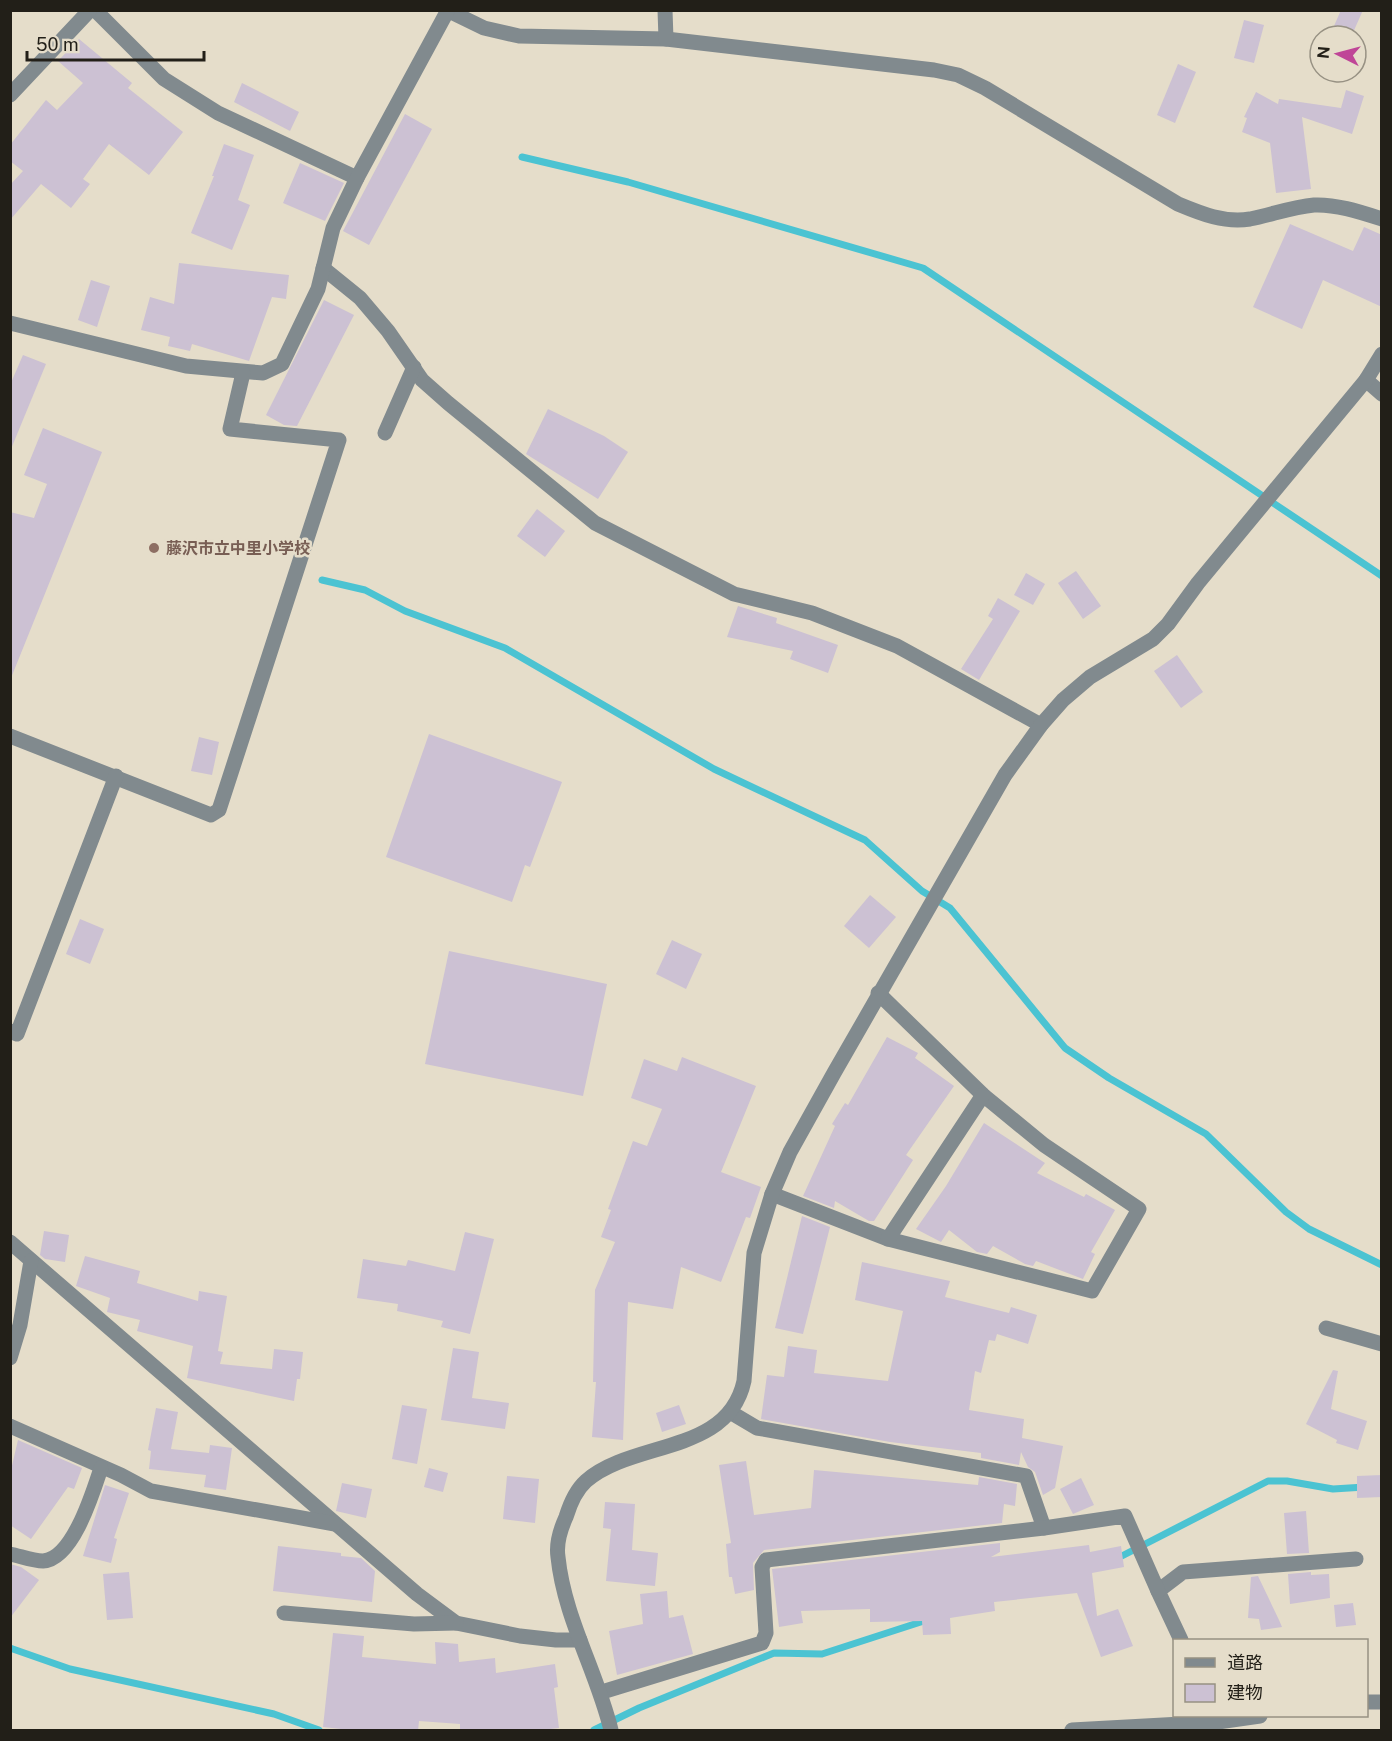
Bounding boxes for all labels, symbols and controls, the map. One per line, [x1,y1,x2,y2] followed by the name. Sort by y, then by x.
[27,24,204,62] scale bar
[1308,24,1368,84] north arrow
[36,34,79,55] text: 50 m
[1313,45,1334,60] text: N
[166,539,310,558] place label: 藤沢市立中里小学校
[147,541,161,555] marker: 藤沢市立中里小学校
[1173,1639,1368,1717] legend
[1227,1652,1263,1673] text: 道路
[1227,1682,1263,1703] text: 建物

